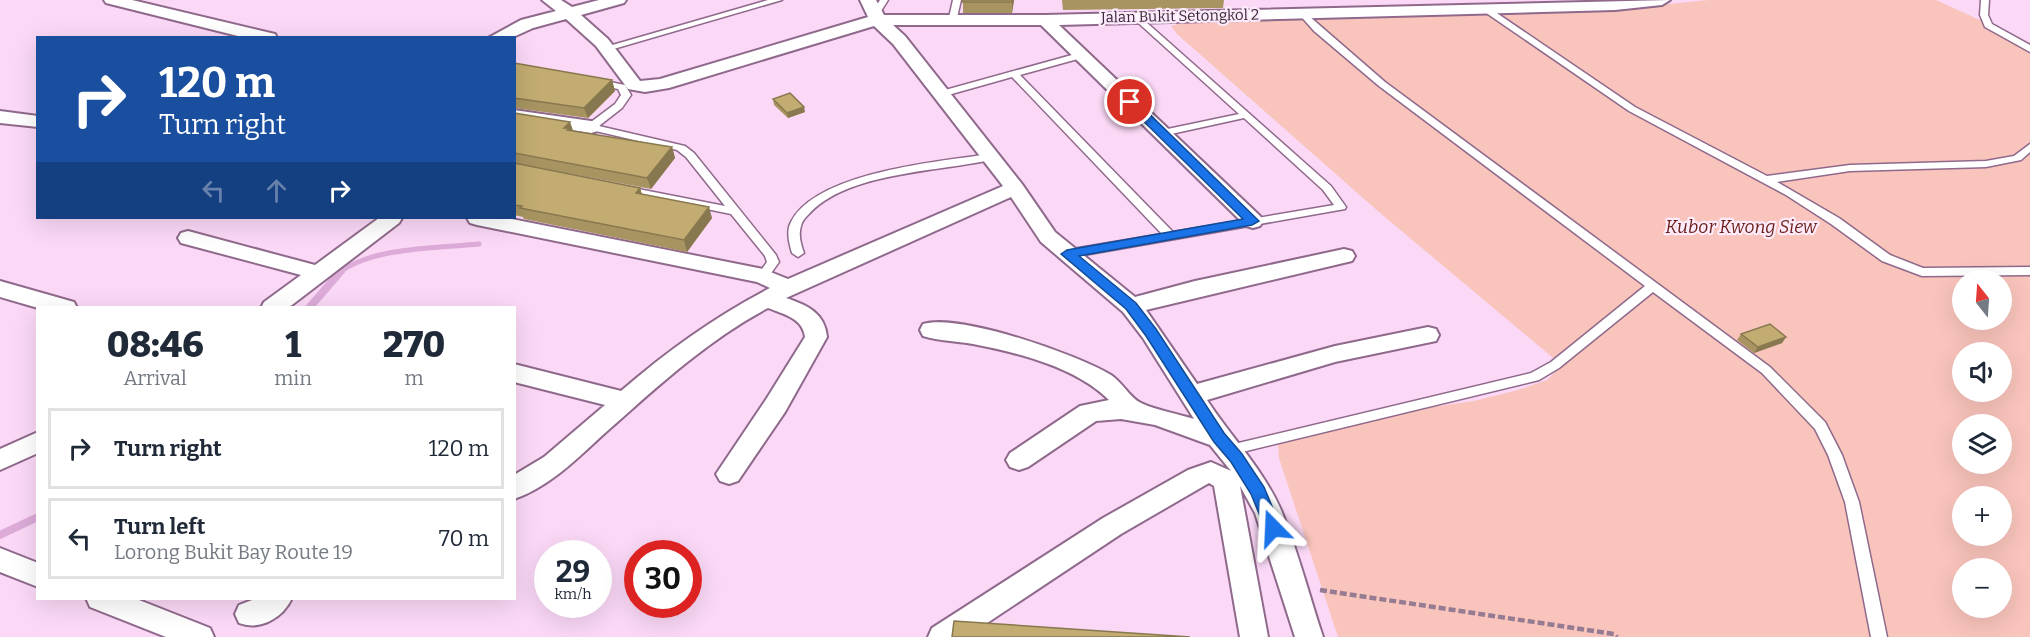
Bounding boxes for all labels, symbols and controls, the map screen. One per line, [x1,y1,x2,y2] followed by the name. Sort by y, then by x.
[1100,6,1259,26] street label: Jalan Bukit Setongkol 2
[159,58,275,108] text: 120 m
[60,60,138,138] icon: right
[1104,76,1155,127] pin
[1113,85,1146,118] icon: arrive
[159,109,286,141] text: Turn right
[197,174,230,207] icon: left
[260,174,293,207] icon: ahead
[323,174,356,207] icon: right
[1665,216,1818,238] park label: Kubor Kwong Siew
[1952,270,2012,330] north arrow
[1952,270,2012,618] map controls
[107,323,204,367] text: 08:46
[285,323,301,367] text: 1
[383,323,445,367] text: 270
[1952,342,2012,402] button: sound
[123,366,187,390] text: Arrival
[274,366,312,390] text: min
[404,366,424,390] text: m
[1952,414,2012,474] button: layers
[63,432,96,465] icon: right
[114,435,222,462] text: Turn right
[429,435,489,462] text: 120 m
[1952,486,2012,546] button: +
[1241,496,1305,560] position arrow
[114,513,206,540] text: Turn left
[63,522,96,555] icon: left
[439,525,489,552] text: 70 m
[114,540,353,564] text: Lorong Bukit Bay Route 19
[624,540,702,618] speed limit sign: 30
[556,554,590,590] text: 29
[1952,558,2012,618] button: −
[554,585,592,603] text: km/h

